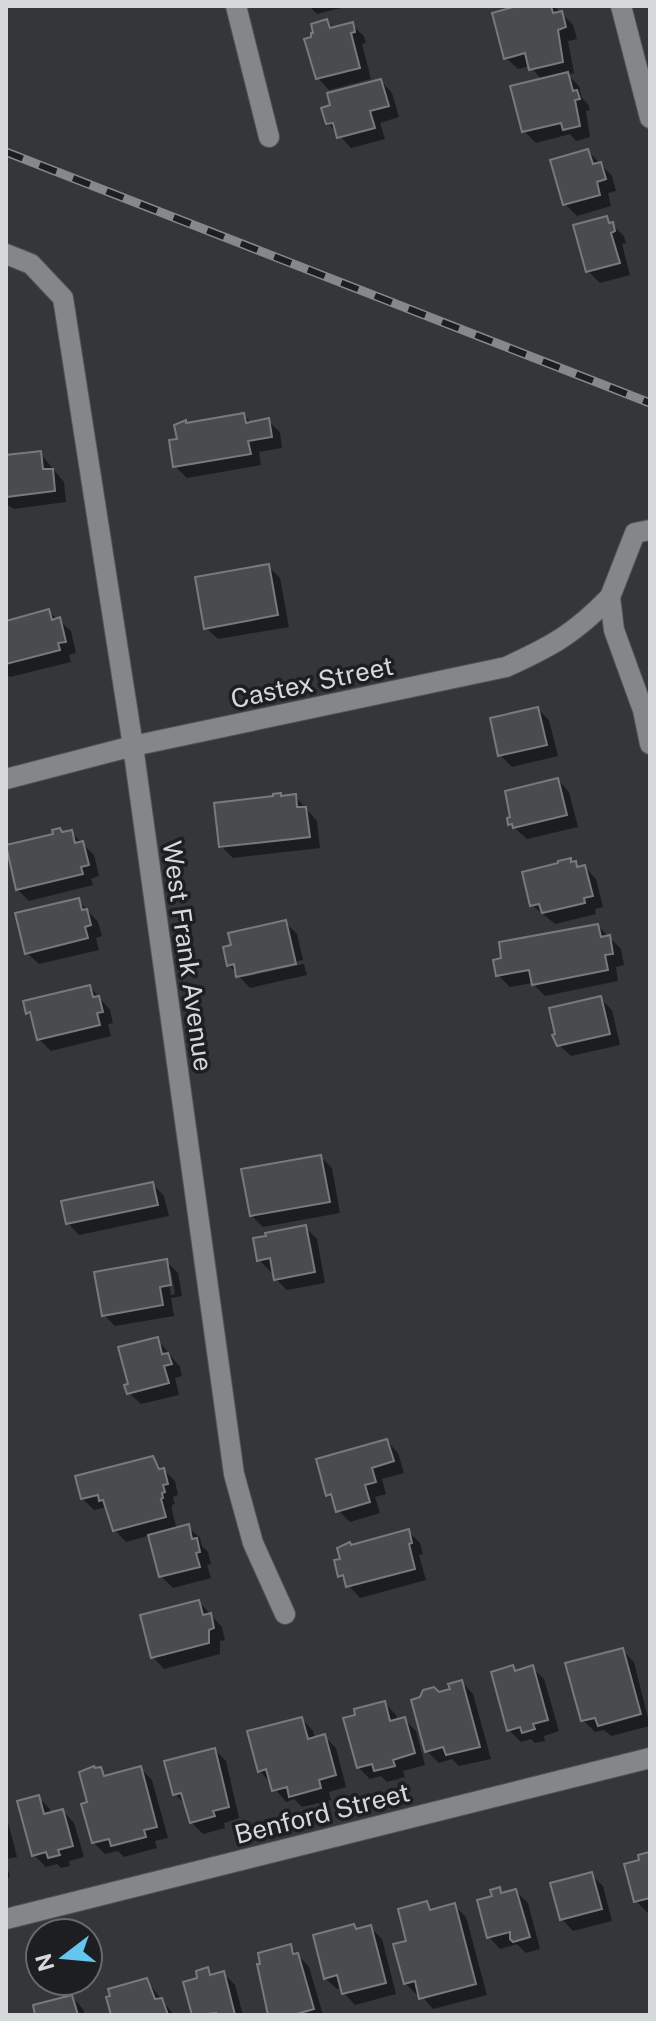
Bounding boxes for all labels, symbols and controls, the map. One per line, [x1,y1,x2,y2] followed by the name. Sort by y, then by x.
[228,650,396,714] street label: Castex Street
[156,839,220,1073] street label: West Frank Avenue
[231,1776,413,1850] street label: Benford Street
[24,1917,104,1997] north arrow
[30,1951,60,1974] text: N

